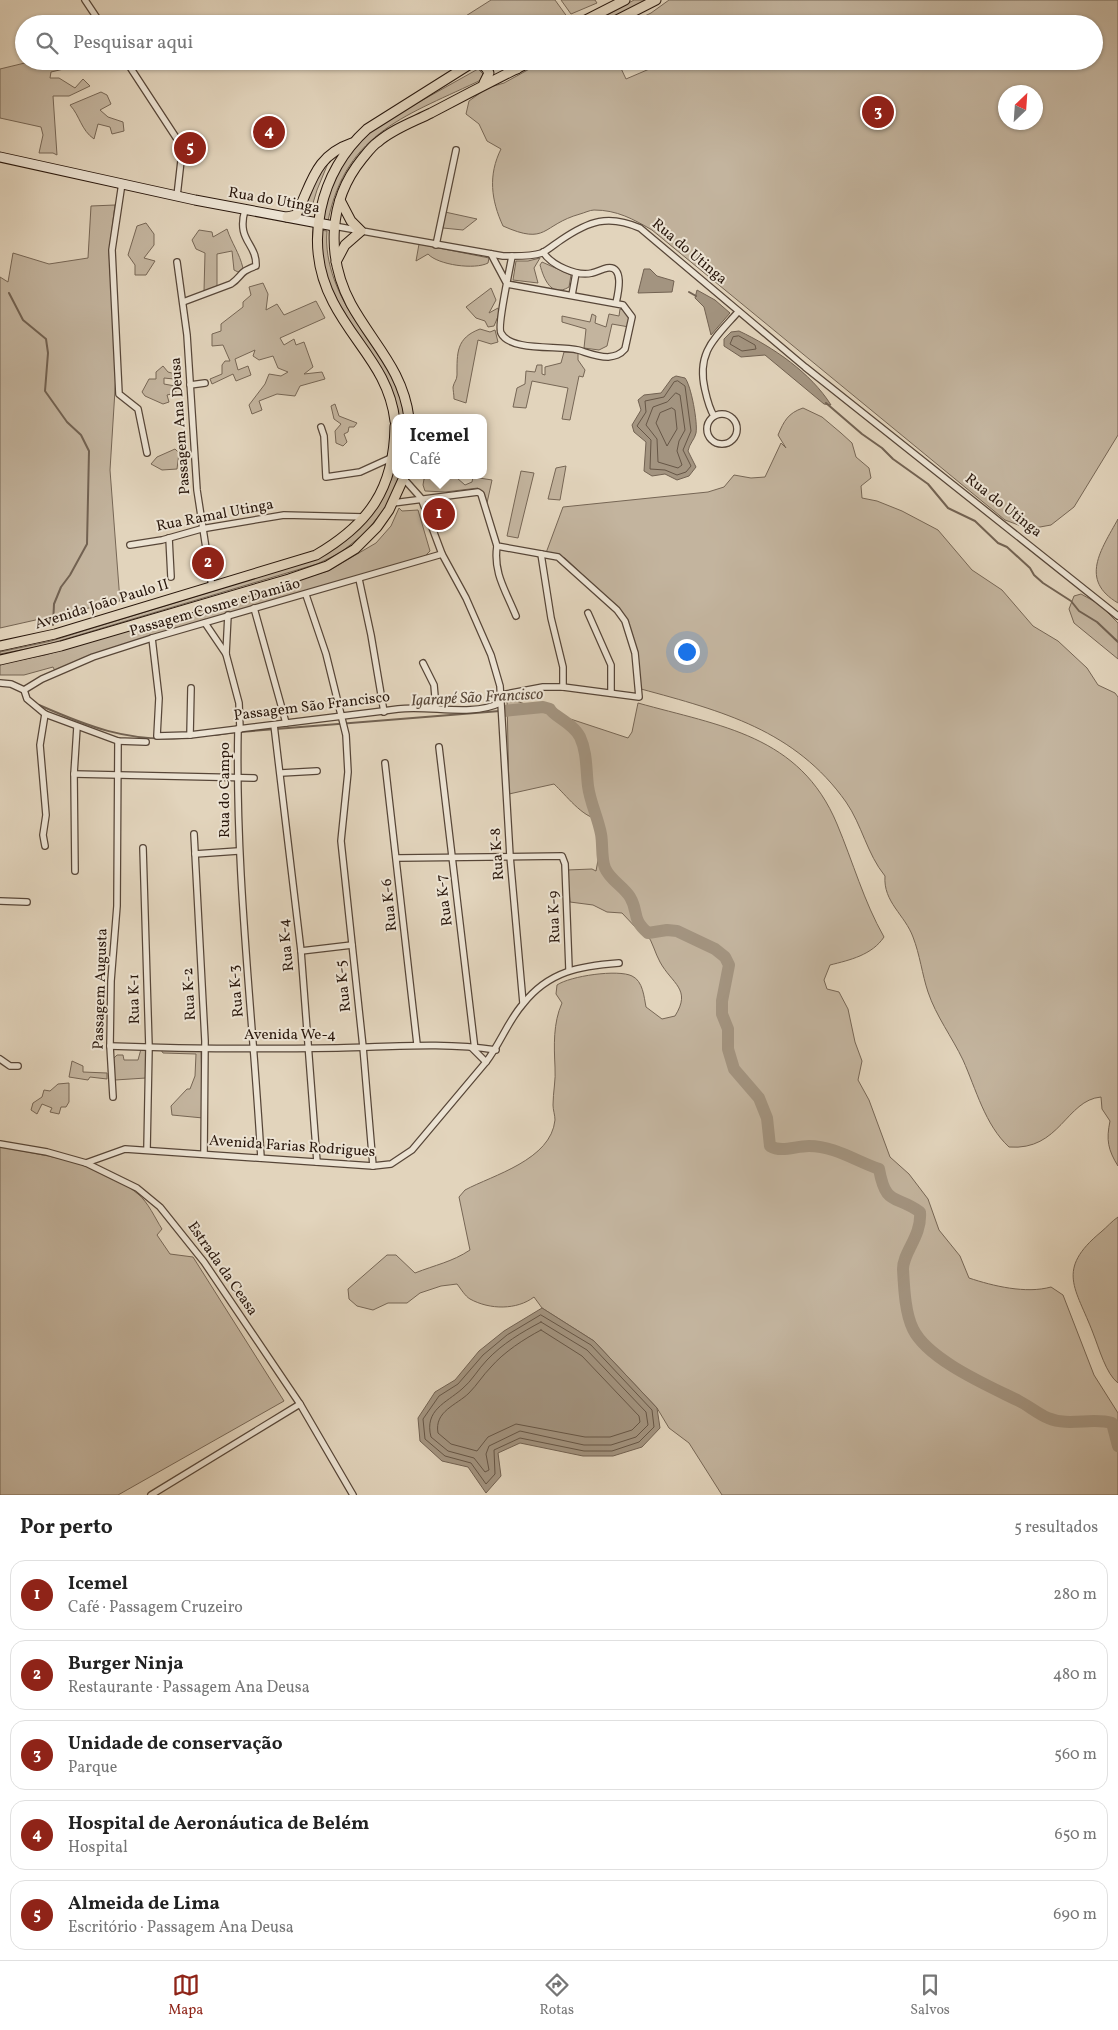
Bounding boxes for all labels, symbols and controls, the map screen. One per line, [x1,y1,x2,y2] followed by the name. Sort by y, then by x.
[15,15,1103,70] search box
[33,29,61,57] icon: search
[73,30,193,56] text: Pesquisar aqui
[998,85,1043,130] north arrow
[862,93,894,131] pin: 3
[253,113,285,151] pin: 4
[174,129,206,167] pin: 5
[227,183,321,219] street label: Rua do Utinga
[647,214,731,290] street label: Rua do Utinga
[166,356,196,496] street label: Passagem Ana Deusa
[392,414,487,479] popup
[409,423,470,449] text: Icemel
[409,449,441,471] text: Café
[960,469,1046,543] street label: Rua do Utinga
[155,494,275,538] street label: Rua Ramal Utinga
[423,495,455,533] pin: 1
[192,544,224,582] pin: 2
[127,574,303,642] street label: Passagem Cosme e Damião
[32,575,172,635] street label: Avenida João Paulo II
[674,639,700,665] your location
[410,684,545,712] water label: Igarapé São Francisco
[233,687,391,727] street label: Passagem São Francisco
[215,742,236,838] street label: Rua do Campo
[486,827,510,881] street label: Rua K-8
[431,873,459,927] street label: Rua K-7
[377,878,403,932] street label: Rua K-6
[544,890,566,944] street label: Rua K-9
[274,917,300,973] street label: Rua K-4
[88,928,114,1050] street label: Passagem Augusta
[331,959,357,1013] street label: Rua K-5
[224,964,250,1018] street label: Rua K-3
[178,967,202,1021] street label: Rua K-2
[124,973,146,1025] street label: Rua K-1
[244,1025,336,1046] street label: Avenida We-4
[208,1131,376,1163] street label: Avenida Farias Rodrigues
[182,1218,262,1320] street label: Estrada da Ceasa
[20,1513,113,1542] text: Por perto
[1014,1517,1098,1539] text: 5 resultados
[68,1571,128,1597] text: Icemel
[34,1584,40,1606] text: 1
[1053,1584,1097,1606] text: 280 m
[68,1597,243,1619] text: Café · Passagem Cruzeiro
[68,1651,184,1677] text: Burger Ninja
[33,1664,41,1686] text: 2
[1053,1664,1097,1686] text: 480 m
[68,1677,310,1699] text: Restaurante · Passagem Ana Deusa
[68,1731,283,1757] text: Unidade de conservação
[33,1744,41,1766] text: 3
[1054,1744,1097,1766] text: 560 m
[68,1757,117,1779] text: Parque
[68,1811,369,1837] text: Hospital de Aeronáutica de Belém
[32,1824,42,1846] text: 4
[1055,1824,1097,1846] text: 650 m
[68,1837,128,1859] text: Hospital
[68,1891,220,1917] text: Almeida de Lima
[33,1904,41,1926] text: 5
[1053,1904,1097,1926] text: 690 m
[68,1917,294,1939] text: Escritório · Passagem Ana Deusa
[168,1971,203,2020] tab: Mapa
[539,1971,574,2020] tab: Rotas
[910,1971,950,2020] tab: Salvos

